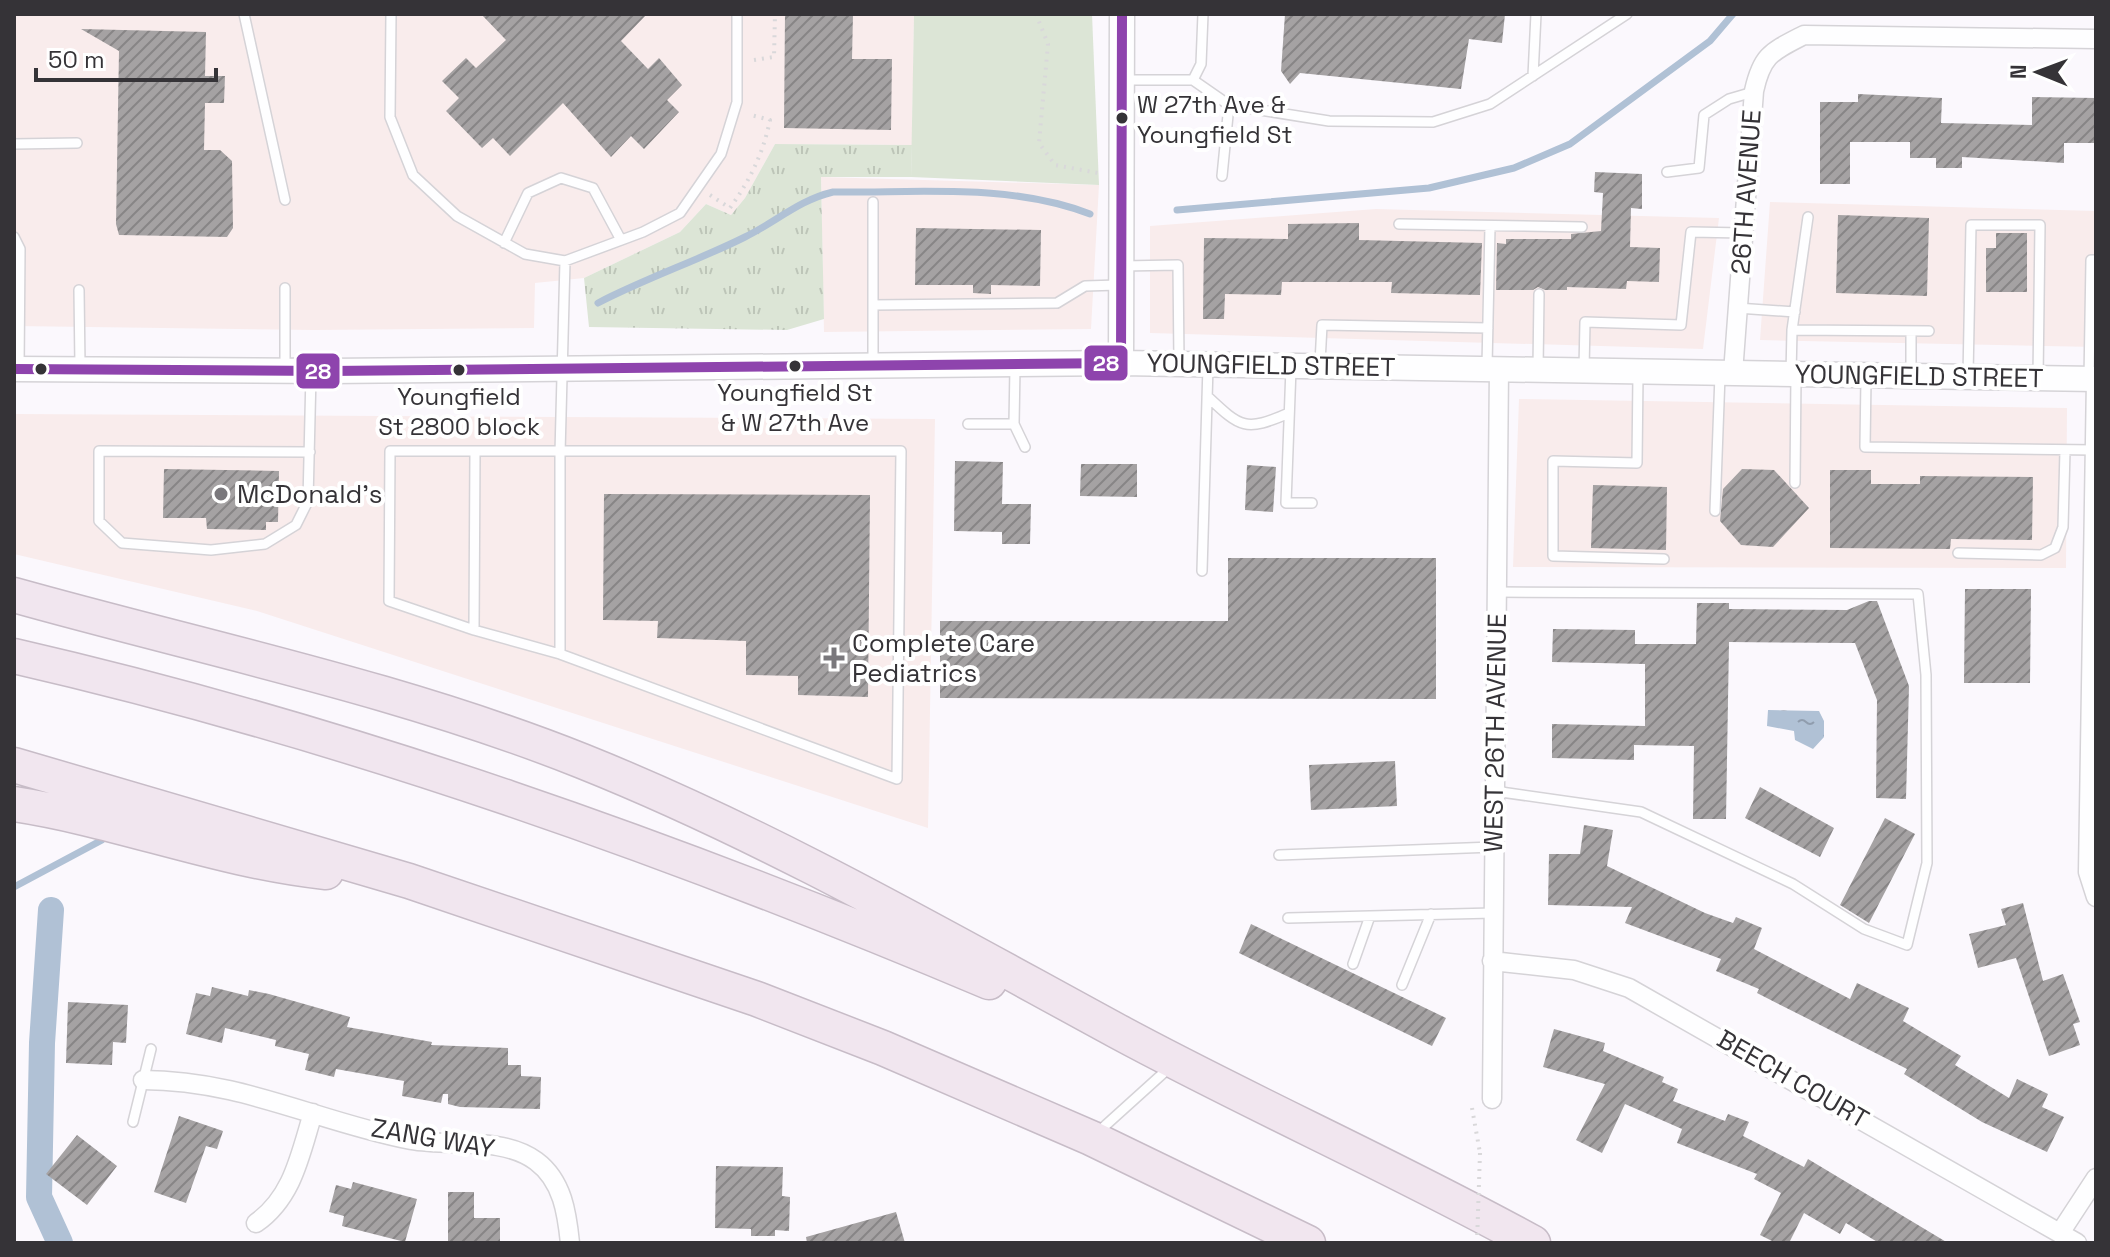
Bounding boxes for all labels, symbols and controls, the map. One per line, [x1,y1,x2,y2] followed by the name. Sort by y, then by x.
[36,32,216,82] scale bar
[1998,32,2078,112] north arrow
[48,44,105,75] text: 50 m
[2004,64,2032,79] text: N
[1137,89,1293,150] place label: W 27th Ave & Youngfield St
[1723,108,1769,276] street label: 26TH AVENUE
[1114,110,1130,126] marker: W 27th Ave & Youngfield St
[1083,344,1129,382] line badge: 28
[1146,346,1396,384] street label: YOUNGFIELD STREET
[1093,349,1119,377] text: 28
[295,352,341,390] line badge: 28
[305,357,331,385] text: 28
[1794,357,2044,395] street label: YOUNGFIELD STREET
[787,358,803,374] marker: Youngfield St & W 27th Ave
[33,361,49,377] unlabelled marker
[451,362,467,378] marker: Youngfield St 2800 block
[717,377,873,438] place label: Youngfield St & W 27th Ave
[378,381,540,442] place label: Youngfield St 2800 block
[237,477,382,511] place label: McDonald's
[212,485,230,503] marker: McDonald's
[1476,613,1514,853] street label: WEST 26TH AVENUE
[852,626,1035,690] place label: Complete Care Pediatrics
[823,647,845,669] marker: Complete Care Pediatrics
[1711,1022,1875,1136] street label: BEECH COURT
[369,1110,497,1166] street label: ZANG WAY

